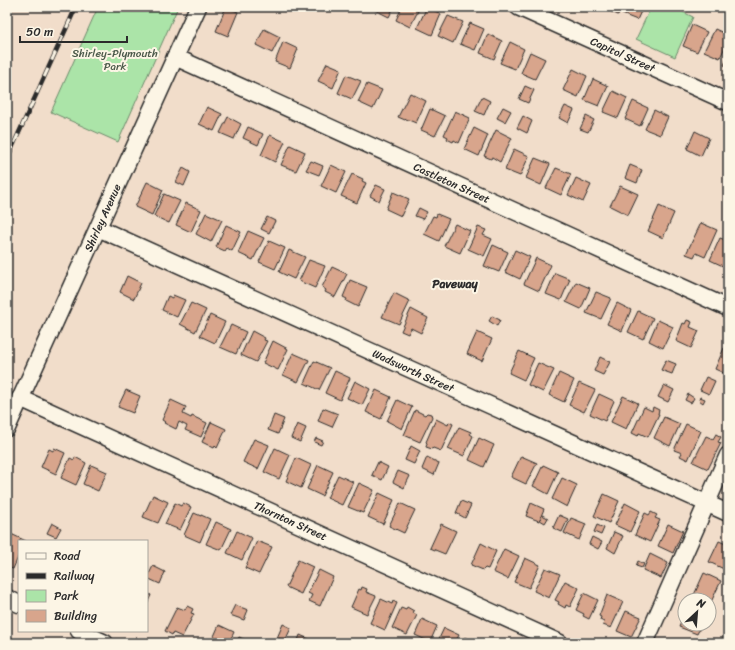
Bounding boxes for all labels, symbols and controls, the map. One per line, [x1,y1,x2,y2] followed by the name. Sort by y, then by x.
[20,18,127,44] scale bar
[26,21,53,43] text: 50 m
[587,31,659,78] street label: Capitol Street
[72,44,158,76] park label: Shirley-Plymouth Park
[410,157,493,208] street label: Castleton Street
[79,180,126,255] street label: Shirley Avenue
[432,273,479,295] district label: Paveway
[369,344,458,398] street label: Wadsworth Street
[251,496,330,546] street label: Thornton Street
[18,540,148,632] legend
[54,545,81,567] text: Road
[54,565,95,587] text: Railway
[54,585,79,607] text: Park
[677,592,717,632] north arrow
[693,593,709,614] text: N
[54,605,97,627] text: Building

